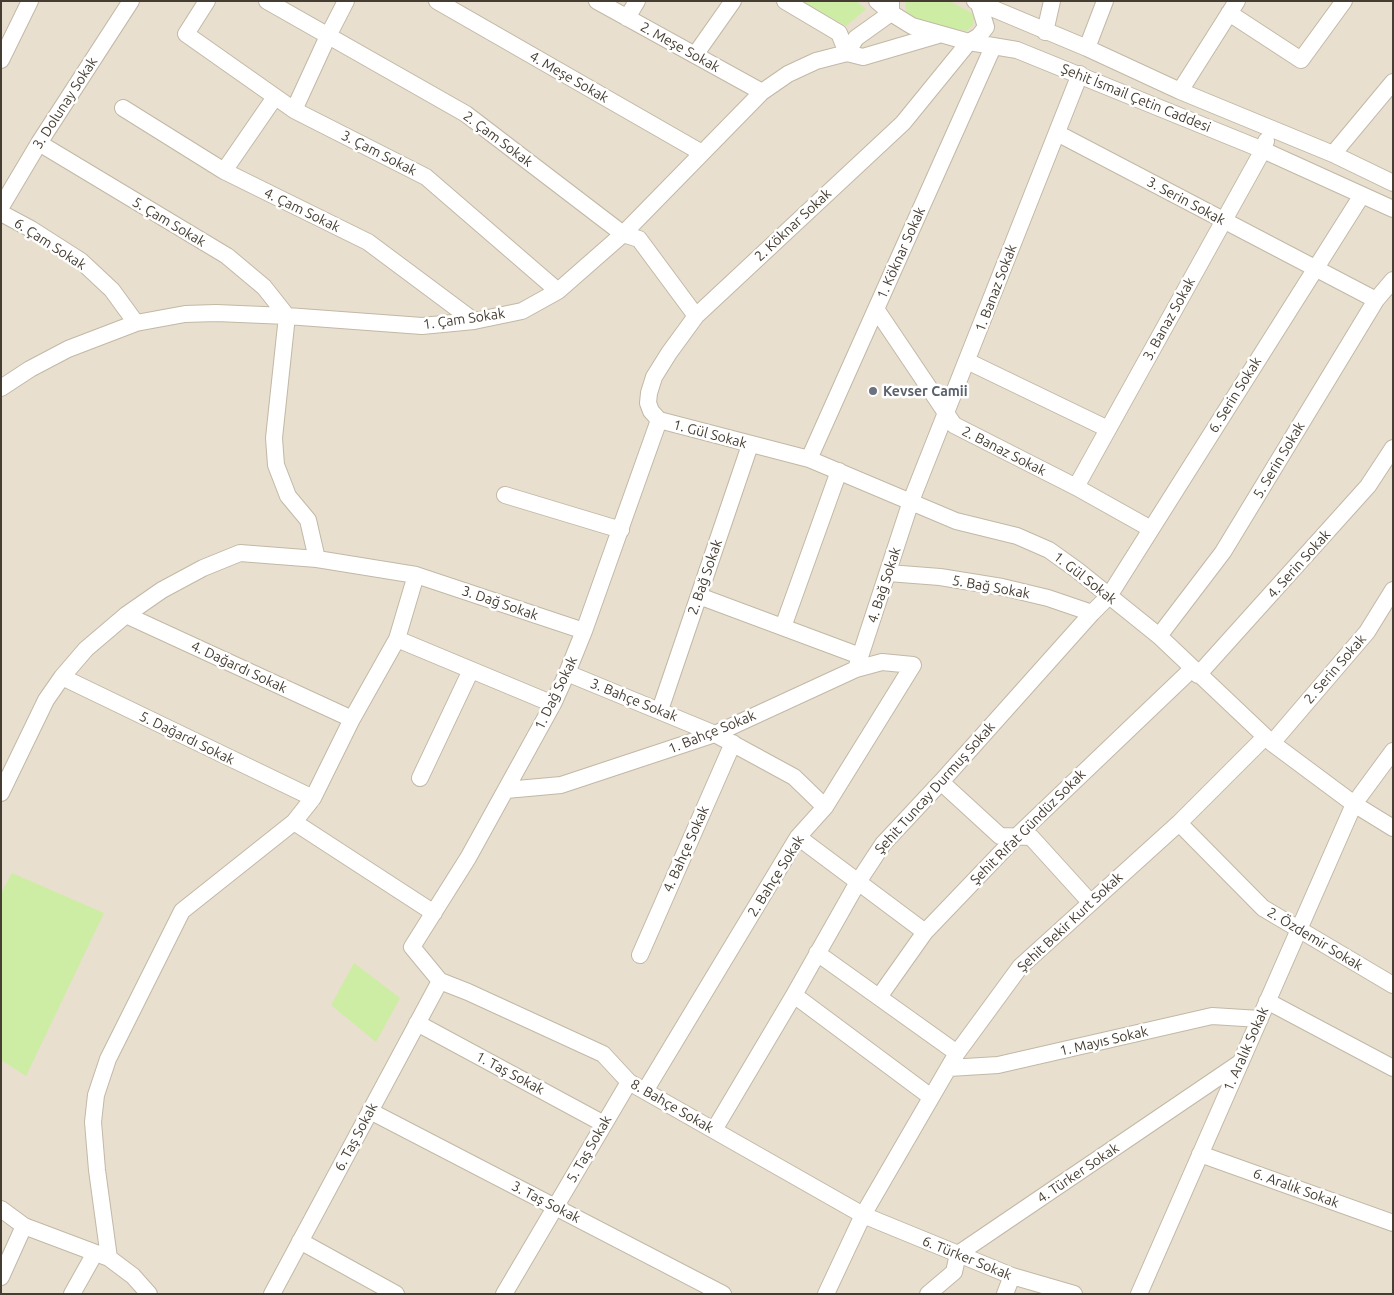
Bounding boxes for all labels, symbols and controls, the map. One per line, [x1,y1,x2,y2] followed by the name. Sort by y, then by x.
[637,18,723,76] street label: 2. Meşe Sokak
[527,48,611,106] street label: 4. Meşe Sokak
[29,54,101,152] street label: 3. Dolunay Sokak
[1059,60,1213,136] street label: Şehit İsmail Çetin Caddesi
[460,107,536,171] street label: 2. Çam Sokak
[338,127,420,179] street label: 3. Çam Sokak
[1144,173,1228,229] street label: 3. Serin Sokak
[261,184,343,236] street label: 4. Çam Sokak
[751,185,835,265] street label: 2. Köknar Sokak
[129,194,209,250] street label: 5. Çam Sokak
[873,204,929,302] street label: 1. Köknar Sokak
[11,214,89,274] street label: 6. Çam Sokak
[972,242,1020,334] street label: 1. Banaz Sokak
[1139,275,1199,363] street label: 3. Banaz Sokak
[422,305,506,333] street label: 1. Çam Sokak
[1205,354,1265,436] street label: 6. Serin Sokak
[883,383,968,399] place label: Kevser Camii
[867,385,879,397] marker: Kevser Camii
[671,416,749,452] street label: 1. Gül Sokak
[1250,419,1308,501] street label: 5. Serin Sokak
[959,423,1049,479] street label: 2. Banaz Sokak
[1264,526,1334,602] street label: 4. Serin Sokak
[684,537,726,617] street label: 2. Bağ Sokak
[864,545,904,625] street label: 4. Bağ Sokak
[1050,548,1120,608] street label: 1. Gül Sokak
[951,572,1031,602] street label: 5. Bağ Sokak
[460,582,540,624] street label: 3. Dağ Sokak
[1300,631,1370,707] street label: 2. Serin Sokak
[188,637,290,697] street label: 4. Dağardı Sokak
[531,653,581,733] street label: 1. Dağ Sokak
[588,675,680,725] street label: 3. Bahçe Sokak
[666,707,758,757] street label: 1. Bahçe Sokak
[137,708,237,768] street label: 5. Dağardı Sokak
[871,719,999,857] street label: Şehit Tuncay Durmuş Sokak
[967,766,1089,888] street label: Şehit Rıfat Gündüz Sokak
[659,803,713,895] street label: 4. Bahçe Sokak
[744,832,808,920] street label: 2. Bahçe Sokak
[1014,869,1126,975] street label: Şehit Bekir Kurt Sokak
[1264,904,1366,974] street label: 2. Özdemir Sokak
[1220,1004,1272,1094] street label: 1. Aralık Sokak
[1058,1023,1150,1059] street label: 1. Mayıs Sokak
[473,1048,547,1098] street label: 1. Taş Sokak
[628,1076,716,1136] street label: 8. Bahçe Sokak
[331,1100,381,1174] street label: 6. Taş Sokak
[563,1112,615,1186] street label: 5. Taş Sokak
[1034,1139,1122,1207] street label: 4. Türker Sokak
[1251,1165,1341,1211] street label: 6. Aralık Sokak
[509,1177,583,1227] street label: 3. Taş Sokak
[920,1232,1014,1284] street label: 6. Türker Sokak

